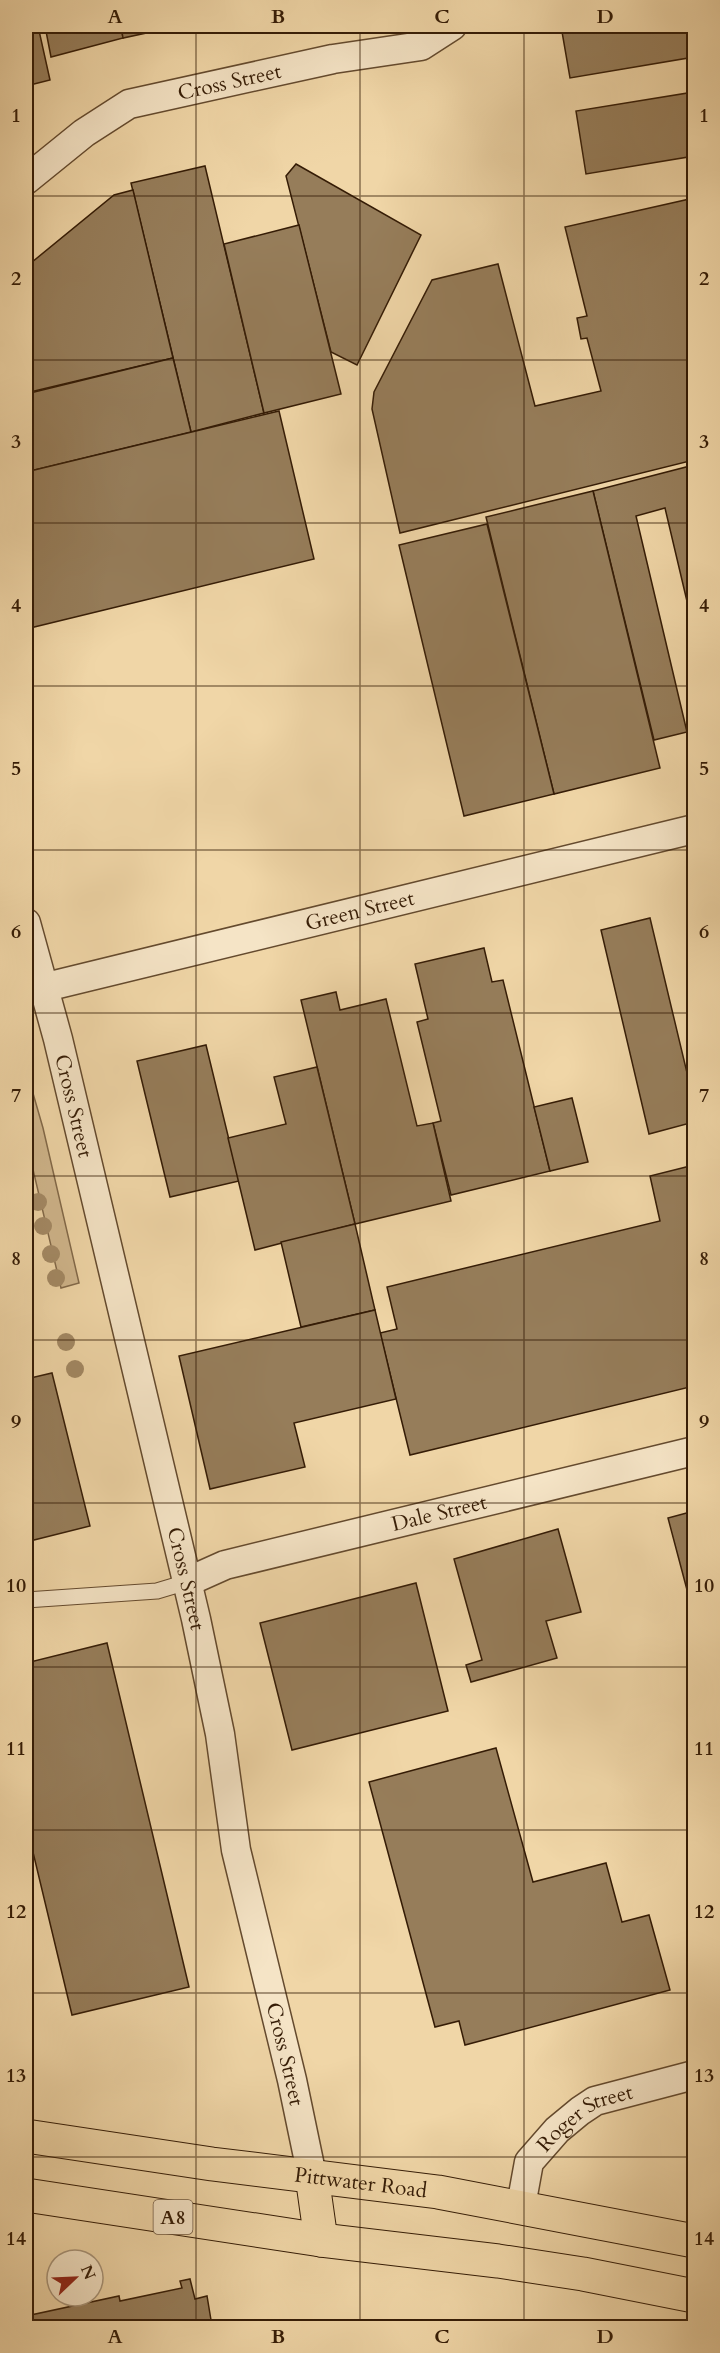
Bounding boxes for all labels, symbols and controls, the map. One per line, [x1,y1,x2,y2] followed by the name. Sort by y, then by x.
[107,3,123,30] text: A
[271,3,285,30] text: B
[434,3,450,30] text: C
[596,3,614,30] text: D
[175,57,284,108] street label: Cross Street
[11,102,21,129] text: 1
[699,102,709,129] text: 1
[11,265,21,292] text: 2
[699,265,709,292] text: 2
[11,428,21,455] text: 3
[699,428,709,455] text: 3
[11,592,21,619] text: 4
[699,592,709,619] text: 4
[11,755,21,782] text: 5
[699,755,709,782] text: 5
[302,884,418,938] street label: Green Street
[11,918,21,945] text: 6
[699,918,709,945] text: 6
[47,1051,100,1161] street label: Cross Street
[11,1082,21,1109] text: 7
[699,1082,709,1109] text: 7
[11,1245,21,1272] text: 8
[699,1245,709,1272] text: 8
[11,1408,21,1435] text: 9
[699,1408,709,1435] text: 9
[389,1488,490,1539] street label: Dale Street
[160,1524,212,1633] street label: Cross Street
[6,1572,26,1599] text: 10
[694,1572,714,1599] text: 10
[6,1735,26,1762] text: 11
[694,1735,714,1762] text: 11
[6,1898,26,1925] text: 12
[694,1898,714,1925] text: 12
[259,1999,311,2109] street label: Cross Street
[6,2062,26,2089] text: 13
[694,2062,714,2089] text: 13
[530,2078,636,2159] street label: Roger Street
[293,2160,429,2206] street label: Pittwater Road
[154,2200,192,2234] road number: A8
[6,2225,26,2252] text: 14
[694,2225,714,2252] text: 14
[45,2248,105,2308] north arrow
[75,2262,101,2283] text: N
[107,2323,123,2350] text: A
[271,2323,285,2350] text: B
[434,2323,450,2350] text: C
[596,2323,614,2350] text: D

